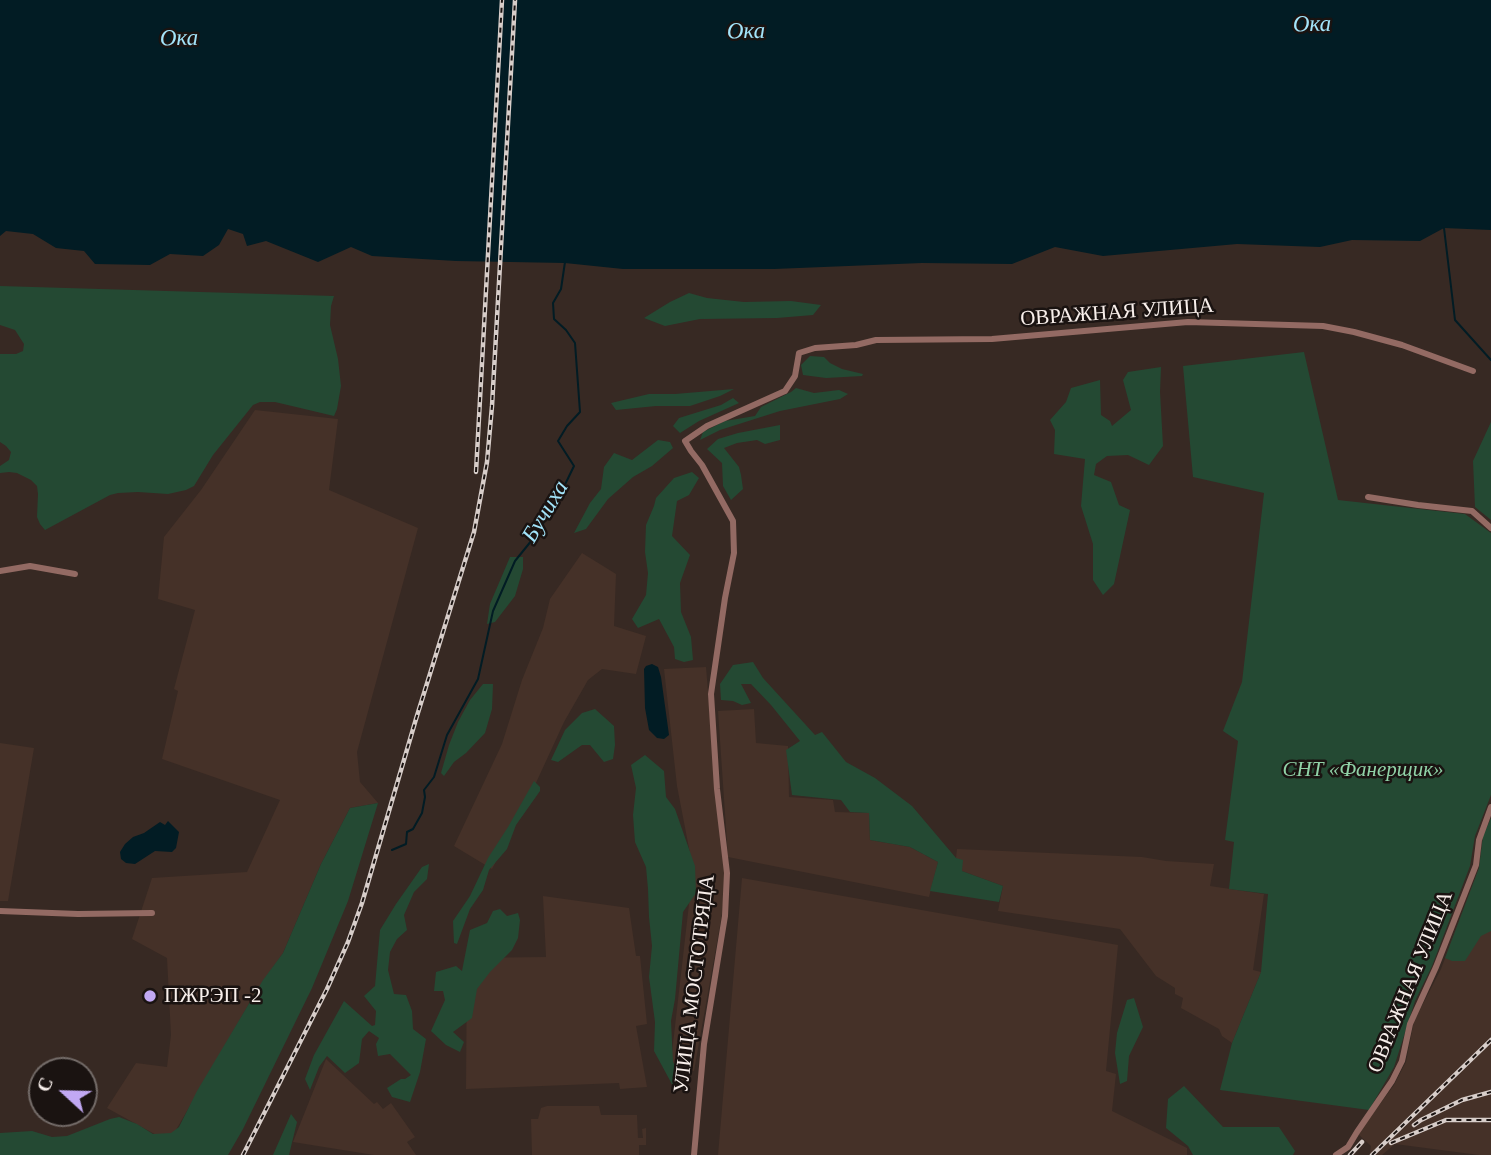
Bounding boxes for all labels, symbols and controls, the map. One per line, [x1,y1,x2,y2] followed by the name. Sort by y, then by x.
[1293,11,1331,39] water label: Ока
[727,18,765,46] water label: Ока
[160,25,198,53] water label: Ока
[1019,294,1215,332] street label: ОВРАЖНАЯ УЛИЦА
[517,476,575,548] water label: Бучиха
[1283,757,1443,783] park label: СНТ «Фанерщик»
[669,873,721,1095] street label: УЛИЦА МОСТОТРЯДА
[1363,887,1459,1077] street label: ОВРАЖНАЯ УЛИЦА
[164,983,261,1009] place label: ПЖРЭП -2
[142,988,158,1004] marker: ПЖРЭП -2
[28,1057,98,1127] north arrow
[33,1074,57,1095] text: С

